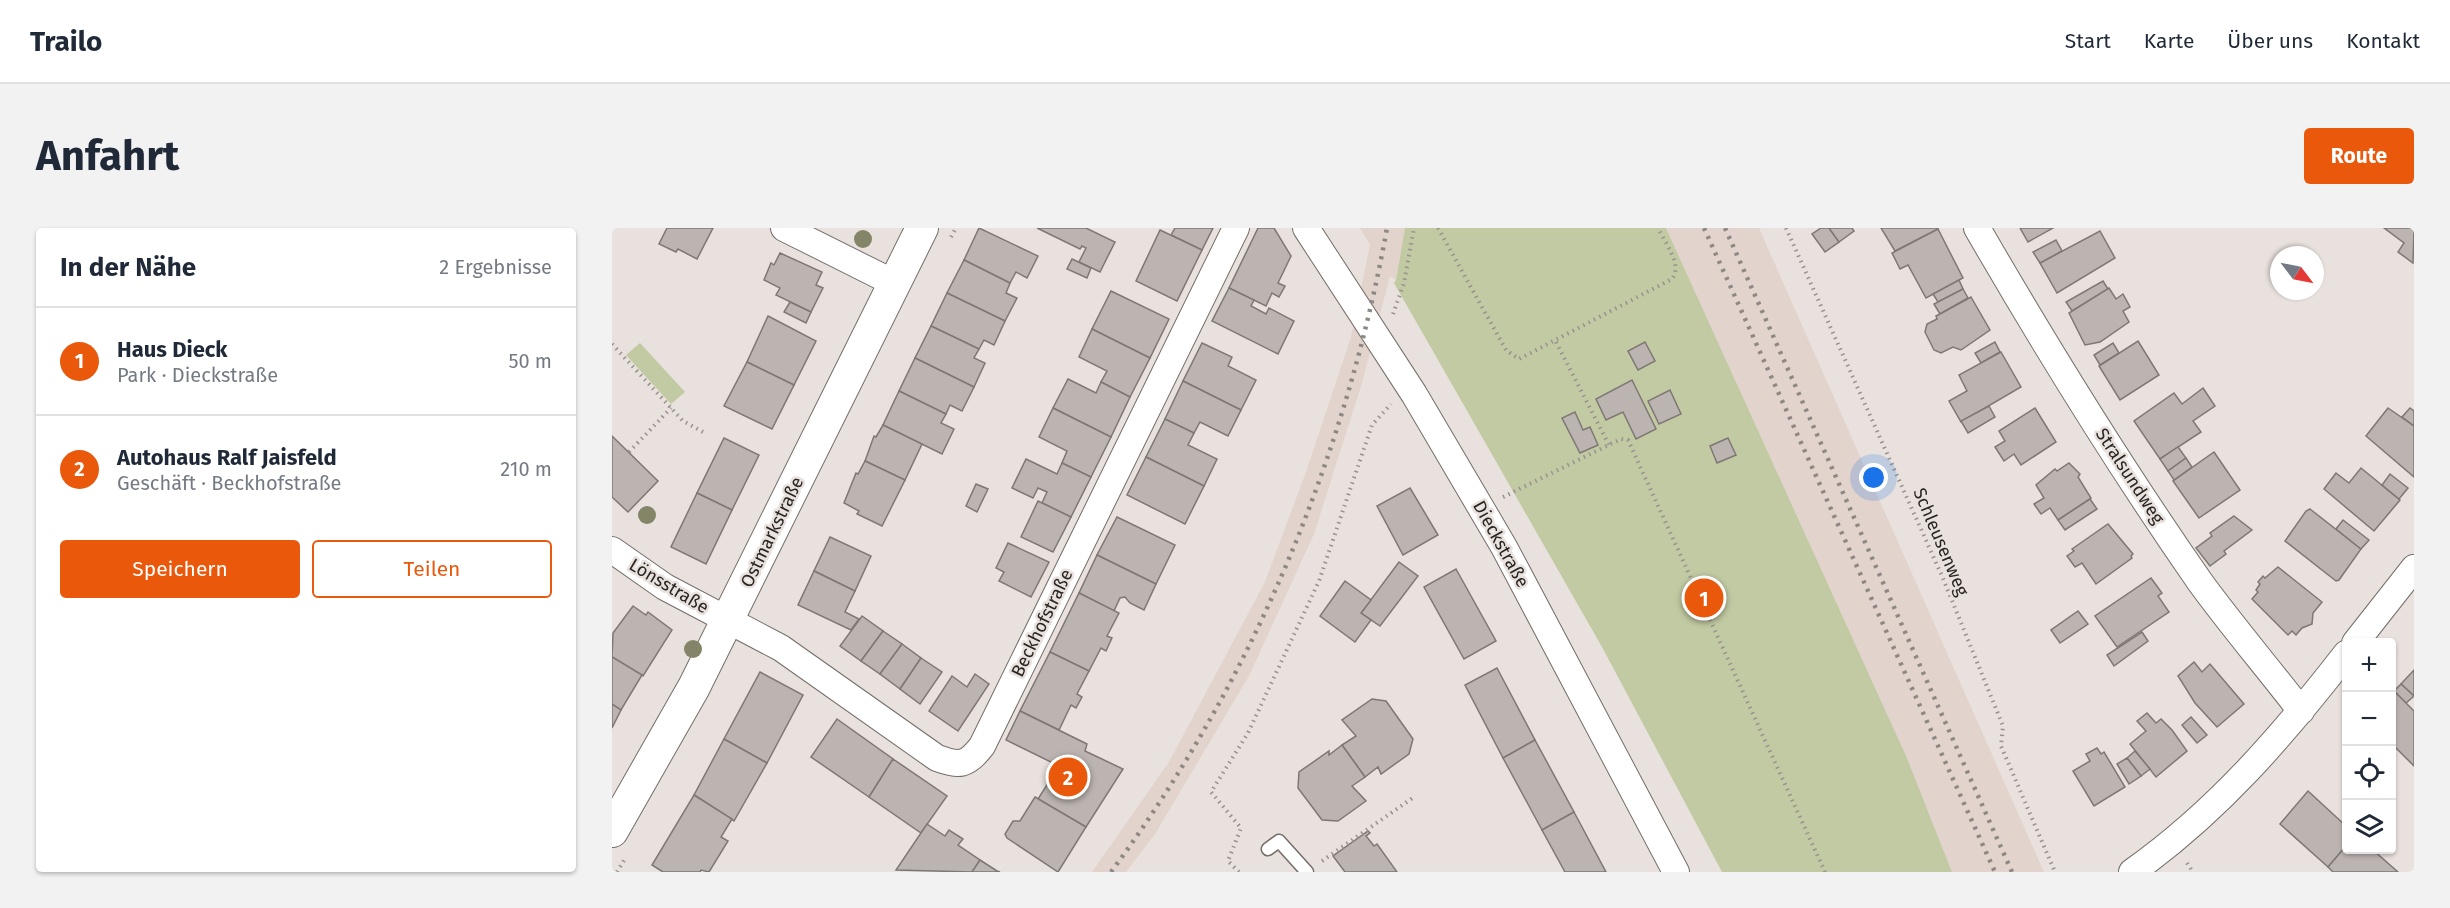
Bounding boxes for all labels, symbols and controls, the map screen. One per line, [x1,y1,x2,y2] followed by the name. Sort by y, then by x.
[30,25,102,58] text: Trailo
[2065,28,2111,54] text: Start
[2144,28,2194,54] text: Karte
[2227,28,2313,54] text: Über uns
[2346,28,2420,54] text: Kontakt
[2304,128,2414,184] button: Route
[36,131,179,181] text: Anfahrt
[2270,246,2324,300] north arrow
[60,252,196,283] text: In der Nähe
[439,255,552,279] text: 2 Ergebnisse
[117,336,228,363] text: Haus Dieck
[75,349,84,373] text: 1
[508,349,552,373] text: 50 m
[117,363,278,387] text: Park · Dieckstraße
[2091,424,2169,529] street label: Stralsundweg
[117,444,337,471] text: Autohaus Ralf Jaisfeld
[74,457,85,481] text: 2
[500,457,552,481] text: 210 m
[1859,463,1888,492] your location
[117,471,341,495] text: Geschäft · Beckhofstraße
[736,473,808,591] street label: Ostmarkstraße
[1908,485,1974,600] street label: Schleusenweg
[1468,497,1534,591] street label: Dieckstraße
[60,540,300,598] button: Speichern
[312,540,552,598] button: Teilen
[625,554,713,618] street label: Lönsstraße
[1006,566,1078,680] street label: Beckhofstraße
[1684,576,1724,620] pin: 1
[2342,638,2396,854] map controls
[2342,638,2396,692] button: +
[2342,692,2396,746] button: −
[2342,746,2396,800] button: locate
[1048,754,1088,800] pin: 2
[2342,800,2396,854] button: layers

